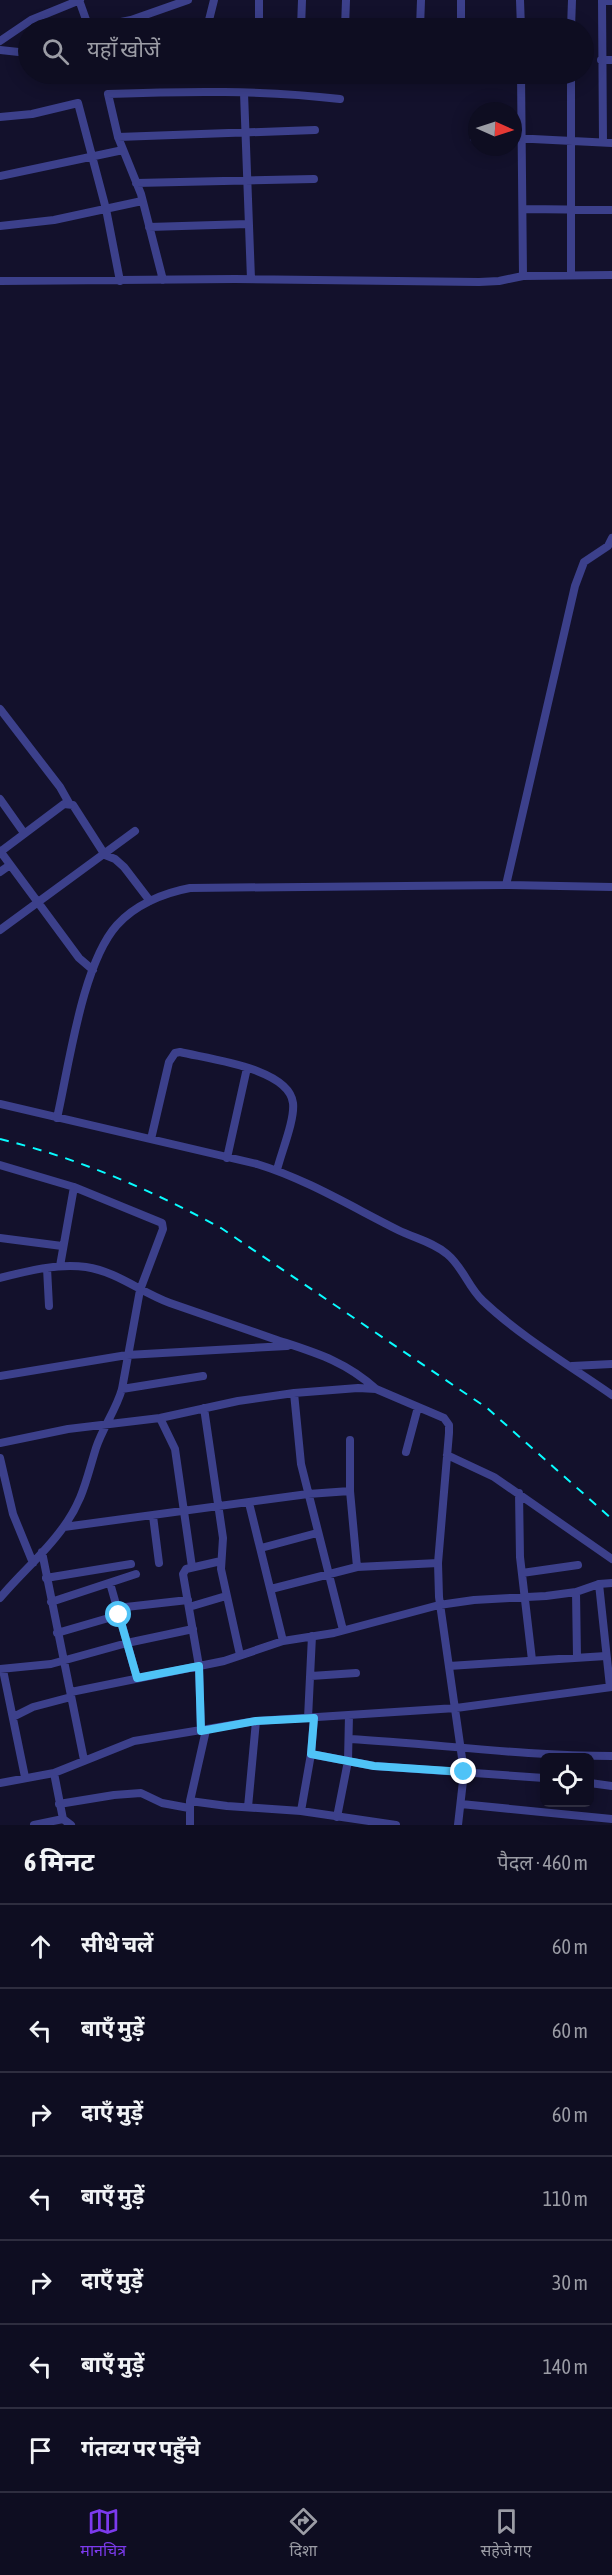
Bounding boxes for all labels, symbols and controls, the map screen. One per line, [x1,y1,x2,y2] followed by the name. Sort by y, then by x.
[18,18,594,84] search box
[39,35,72,68] icon: search
[87,36,160,62] text: यहाँ खोजें
[468,102,522,156] north arrow
[105,1601,131,1627] route start
[540,1753,594,1807] map controls
[540,1753,594,1807] button: locate
[450,1758,476,1784] route end
[24,1847,94,1877] text: 6 मिनट
[497,1851,588,1874] text: पैदल · 460 m
[24,1930,57,1963] icon: ahead
[81,1931,153,1957] text: सीधे चलें
[552,1935,588,1958] text: 60 m
[24,2014,57,2047] icon: left
[81,2015,144,2041] text: बाएँ मुड़ें
[552,2019,588,2042] text: 60 m
[24,2098,57,2131] icon: right
[81,2099,143,2125] text: दाएँ मुड़ें
[552,2103,588,2126] text: 60 m
[24,2182,57,2215] icon: left
[81,2183,144,2209] text: बाएँ मुड़ें
[543,2187,588,2210] text: 110 m
[24,2266,57,2299] icon: right
[81,2267,143,2293] text: दाएँ मुड़ें
[552,2271,588,2294] text: 30 m
[24,2350,57,2383] icon: left
[81,2351,144,2377] text: बाएँ मुड़ें
[543,2355,588,2378] text: 140 m
[24,2434,57,2467] icon: arrive
[81,2435,200,2461] text: गंतव्य पर पहुँचे
[80,2505,126,2563] tab: मानचित्र
[287,2505,320,2563] tab: दिशा
[480,2505,532,2563] tab: सहेजे गए

